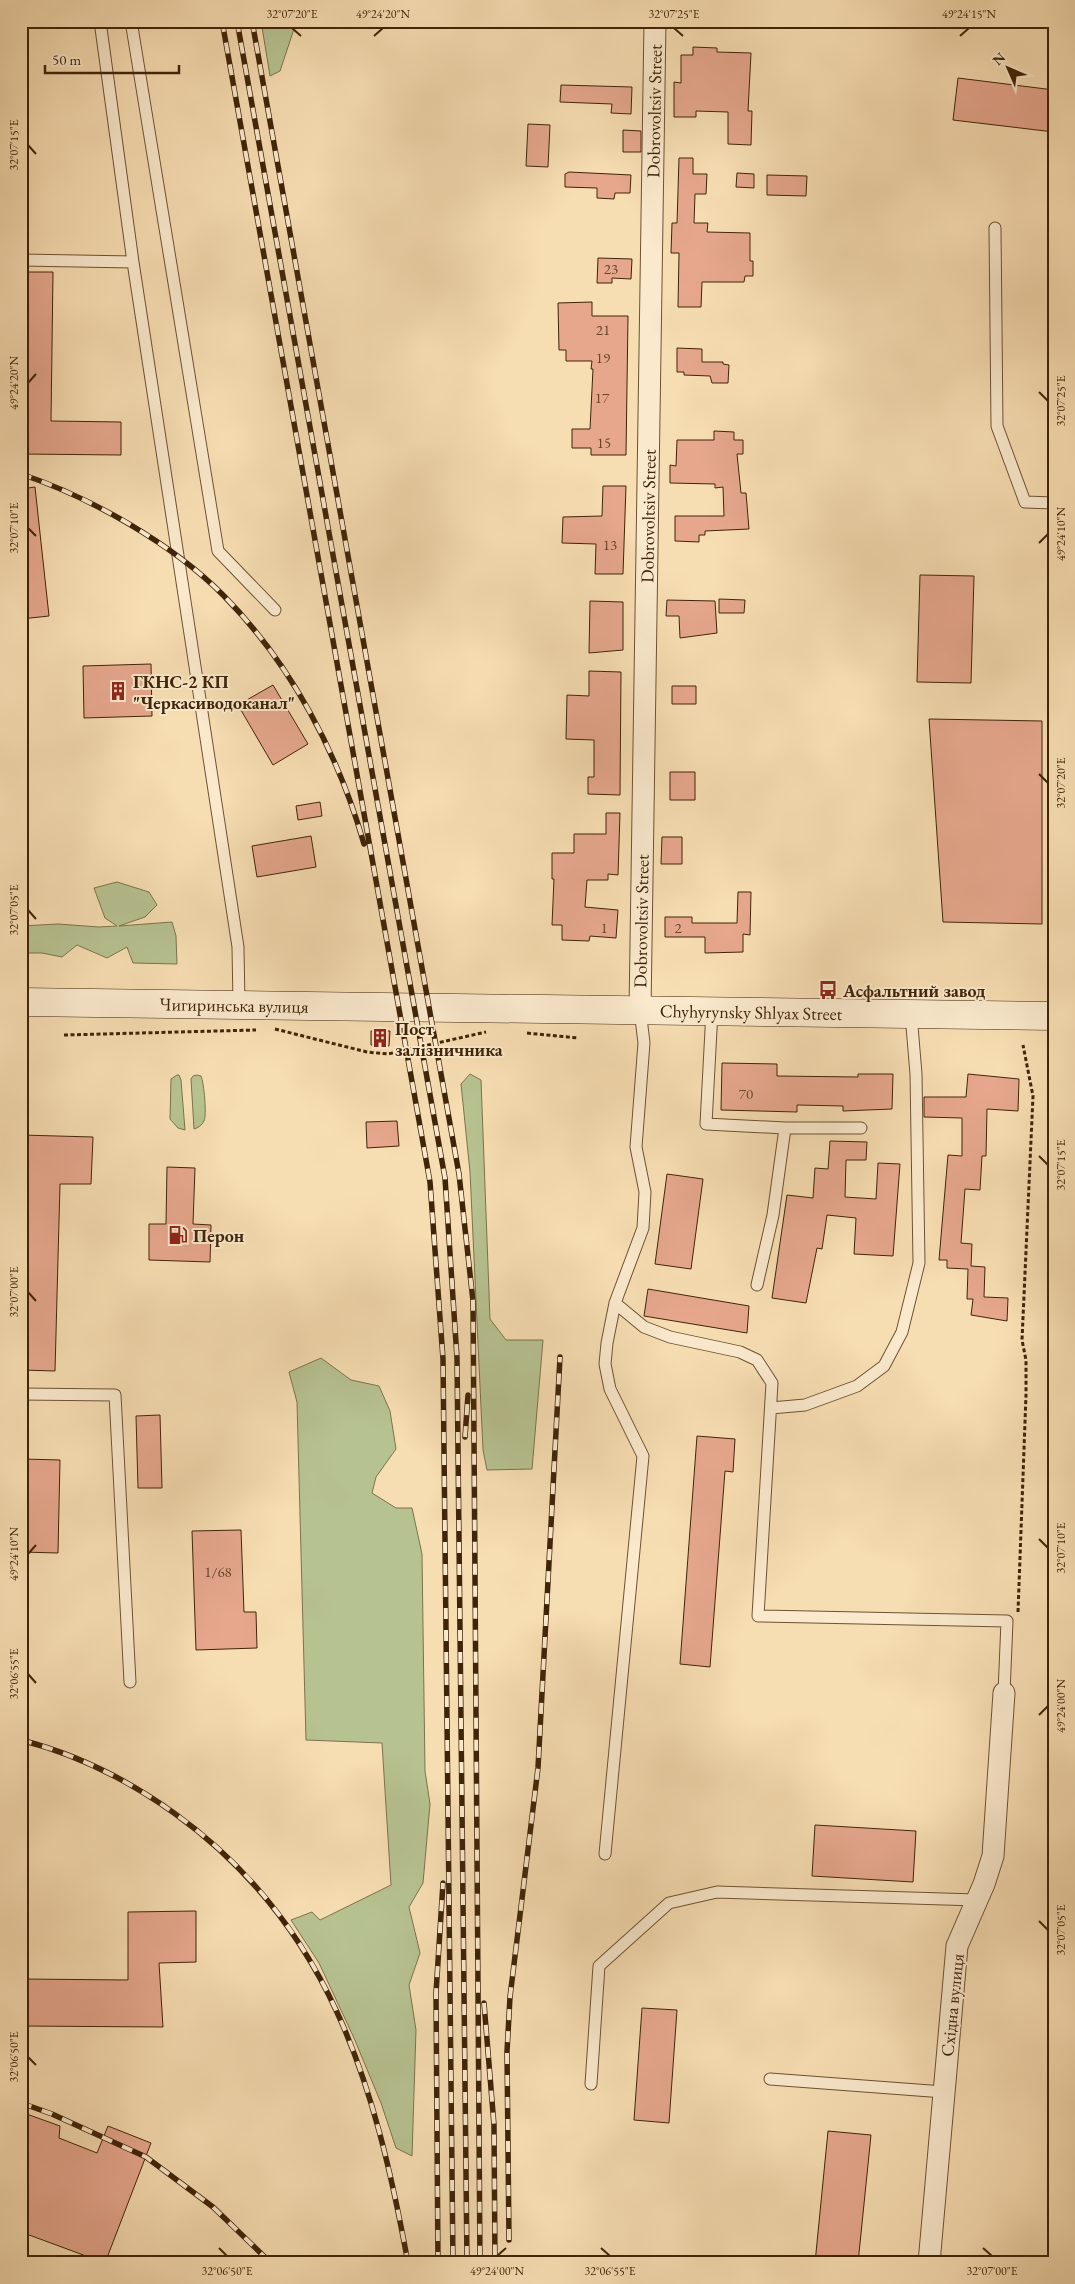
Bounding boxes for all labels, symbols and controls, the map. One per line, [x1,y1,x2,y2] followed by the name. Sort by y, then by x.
[266,6,318,22] text: 32°07'20"E
[356,6,410,22] text: 49°24'20"N
[648,6,700,22] text: 32°07'25"E
[942,6,996,22] text: 49°24'15"N
[45,42,179,74] scale bar
[982,42,1032,92] north arrow
[641,44,667,178] street label: Dobrovoltsiv Street
[988,48,1010,69] text: N
[52,50,81,69] text: 50 m
[6,119,22,171] text: 32°07'15"E
[604,259,618,278] house number: 23
[596,320,610,339] house number: 21
[596,348,610,367] house number: 19
[6,356,22,410] text: 49°24'20"N
[1053,375,1069,427] text: 32°07'25"E
[595,388,610,407] house number: 17
[597,433,611,452] house number: 15
[635,449,661,583] street label: Dobrovoltsiv Street
[6,502,22,554] text: 32°07'10"E
[1053,507,1069,561] text: 49°24'10"N
[603,535,617,554] house number: 13
[133,670,295,714] place label: ГКНС-2 КП "Черкасиводоканал"
[107,680,129,702] building icon: ГКНС-2 КП "Черкасиводоканал"
[1053,757,1069,809] text: 32°07'20"E
[628,854,654,988] street label: Dobrovoltsiv Street
[6,884,22,936] text: 32°07'05"E
[600,918,608,937] house number: 1
[674,918,682,937] house number: 2
[817,979,839,1001] bus stop icon: Асфальтний завод
[842,979,986,1002] place label: Асфальтний завод
[159,992,309,1018] street label: Чигиринська вулиця
[660,999,843,1025] street label: Chyhyrynsky Shlyax Street
[395,1017,503,1061] place label: Пост залізничника
[369,1027,391,1049] building icon: Пост залізничника
[739,1084,753,1103] house number: 70
[1053,1139,1069,1191] text: 32°07'15"E
[167,1224,189,1246] fuel station icon: Перон
[193,1224,245,1247] place label: Перон
[6,1266,22,1318] text: 32°07'00"E
[1053,1522,1069,1574] text: 32°07'10"E
[6,1527,22,1581] text: 49°24'10"N
[204,1562,232,1581] house number: 1/68
[6,1648,22,1700] text: 32°06'55"E
[1053,1679,1069,1733] text: 49°24'00"N
[1053,1904,1069,1956] text: 32°07'05"E
[935,1952,969,2058] street label: Східна вулиця
[6,2031,22,2083] text: 32°06'50"E
[201,2263,253,2279] text: 32°06'50"E
[470,2263,524,2279] text: 49°24'00"N
[584,2263,636,2279] text: 32°06'55"E
[966,2263,1018,2279] text: 32°07'00"E

